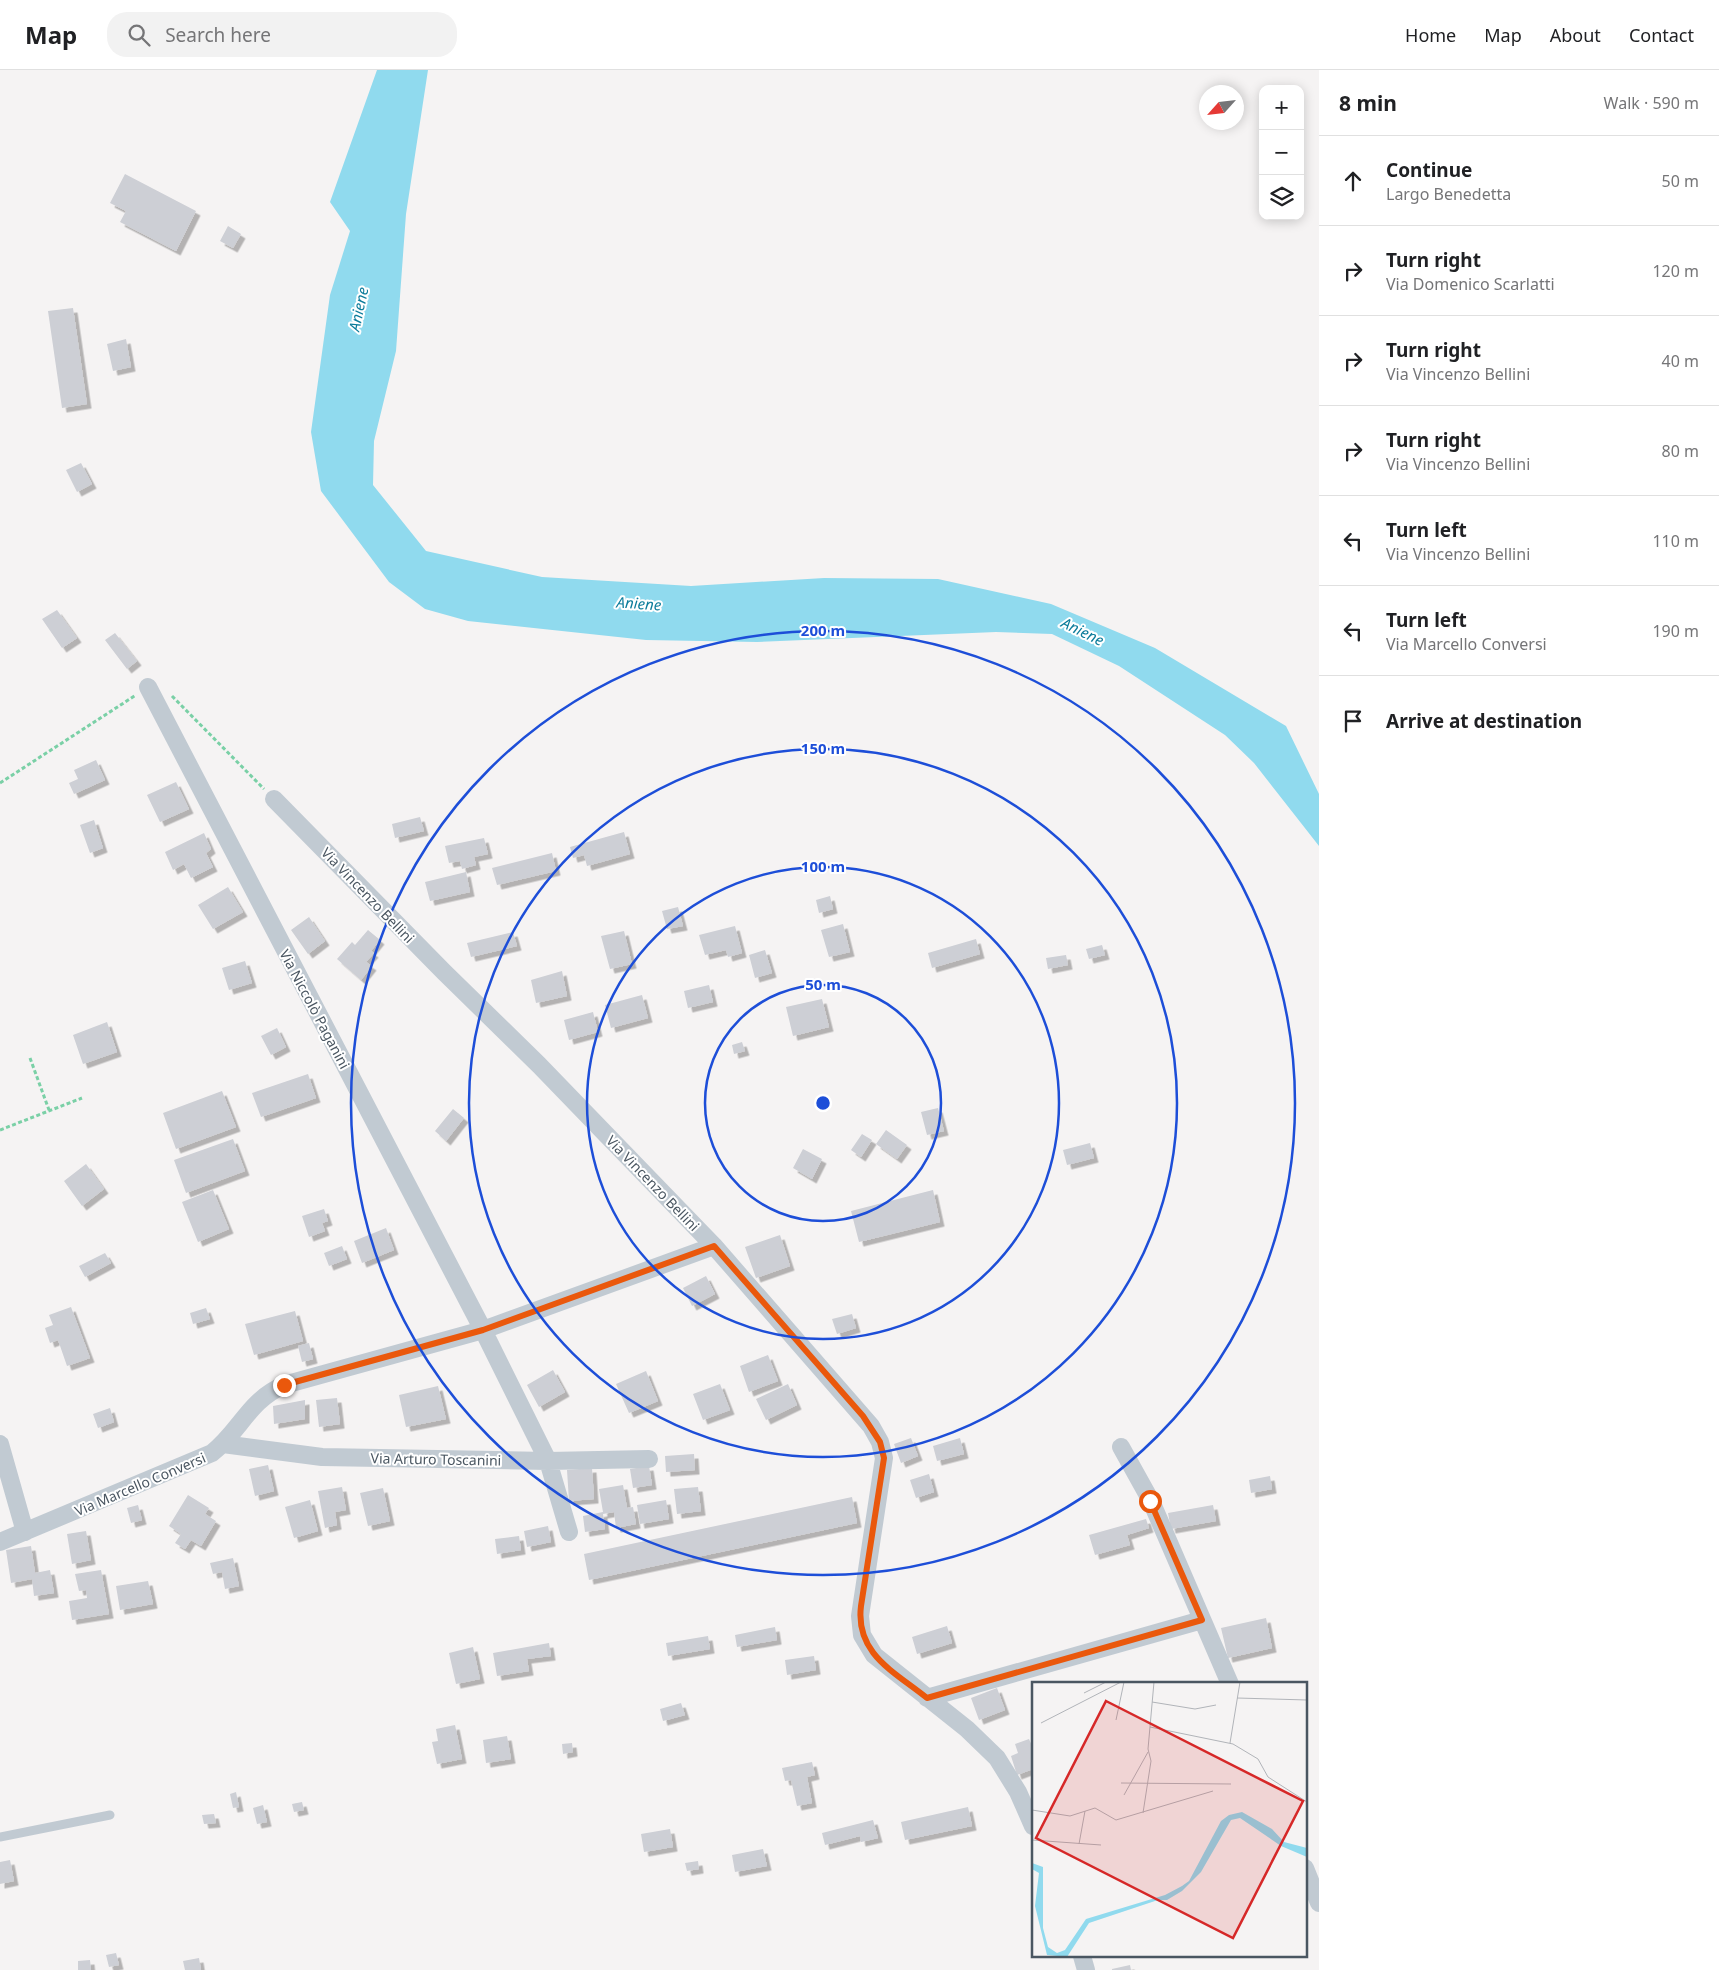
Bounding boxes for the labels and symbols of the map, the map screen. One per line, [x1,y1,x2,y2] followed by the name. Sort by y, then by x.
[1199,85,1244,130] north arrow
[343,285,373,334] water label: Aniene
[615,591,662,615] water label: Aniene
[1058,612,1108,650] water label: Aniene
[801,620,845,640] text: 200 m
[801,738,845,758] text: 150 m
[317,843,419,947] street label: Via Vincenzo Bellini
[801,856,845,876] text: 100 m
[275,946,355,1072] street label: Via Niccolò Paganini
[805,974,841,994] text: 50 m
[814,1094,832,1112] centre of rings
[602,1131,704,1235] street label: Via Vincenzo Bellini
[273,1374,296,1397] route end
[72,1448,208,1520] street label: Via Marcello Conversi
[371,1448,501,1470] street label: Via Arturo Toscanini
[1139,1490,1162,1513] route start
[1032,1682,1306,1958] inset map

